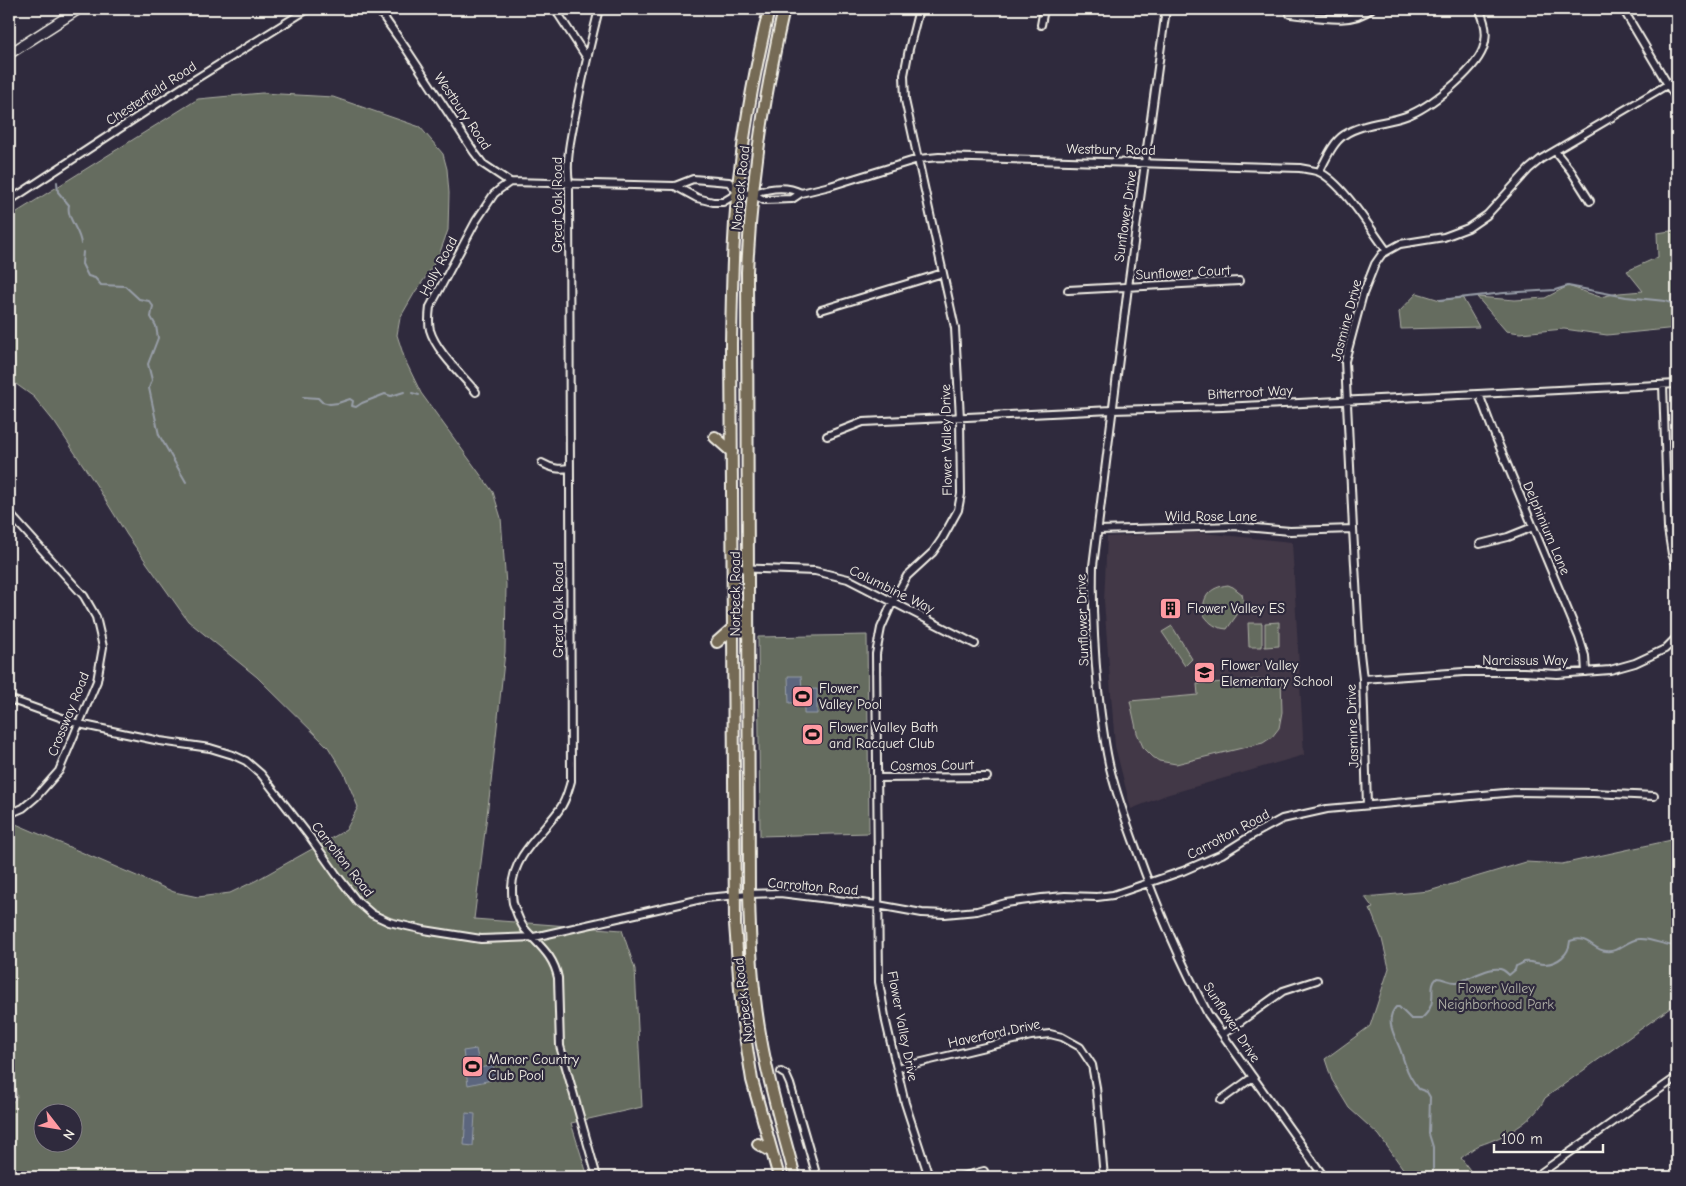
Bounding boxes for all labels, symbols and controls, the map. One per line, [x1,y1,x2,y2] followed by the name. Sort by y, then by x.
[103,58,200,129] street label: Chesterfield Road
[431,69,495,153] street label: Westbury Road
[1066,140,1156,159] street label: Westbury Road
[728,145,753,231] street label: Norbeck Road
[549,157,566,253] street label: Great Oak Road
[1111,169,1140,263] street label: Sunflower Drive
[416,234,461,299] street label: Holly Road
[1135,261,1232,283] street label: Sunflower Court
[1327,277,1366,363] street label: Jasmine Drive
[1207,382,1294,403] street label: Bitterroot Way
[937,384,956,496] street label: Flower Valley Drive
[1519,479,1574,578] street label: Delphinium Lane
[1165,508,1257,525] street label: Wild Rose Lane
[727,551,744,637] street label: Norbeck Road
[550,562,567,658] street label: Great Oak Road
[846,562,938,618] street label: Columbine Way
[1072,574,1093,666] street label: Sunflower Drive
[1159,596,1183,620] building icon: Flower Valley ES
[1187,600,1285,617] place label: Flower Valley ES
[1482,652,1568,669] street label: Narcissus Way
[1221,657,1333,690] place label: Flower Valley Elementary School
[1193,661,1217,685] school or university icon: Flower Valley Elementary School
[44,670,93,759] street label: Crossway Road
[819,680,882,713] place label: Flower Valley Pool
[791,684,815,708] sports icon: Flower Valley Pool
[1343,684,1362,768] street label: Jasmine Drive
[829,719,938,752] place label: Flower Valley Bath and Racquet Club
[801,723,825,747] sports icon: Flower Valley Bath and Racquet Club
[890,756,975,775] street label: Cosmos Court
[1184,806,1272,863] street label: Carrolton Road
[308,818,377,900] street label: Carrolton Road
[767,874,859,899] street label: Carrolton Road
[730,957,757,1043] street label: Norbeck Road
[883,970,922,1083] street label: Flower Valley Drive
[1199,979,1264,1066] street label: Sunflower Drive
[1438,980,1554,1013] park label: Flower Valley Neighborhood Park
[946,1015,1042,1052] street label: Haverford Drive
[488,1051,580,1084] place label: Manor Country Club Pool
[460,1055,484,1079] sports icon: Manor Country Club Pool
[32,1104,82,1154] north arrow
[1494,1121,1602,1153] scale bar
[59,1126,78,1143] text: N
[1501,1130,1543,1148] text: 100 m

